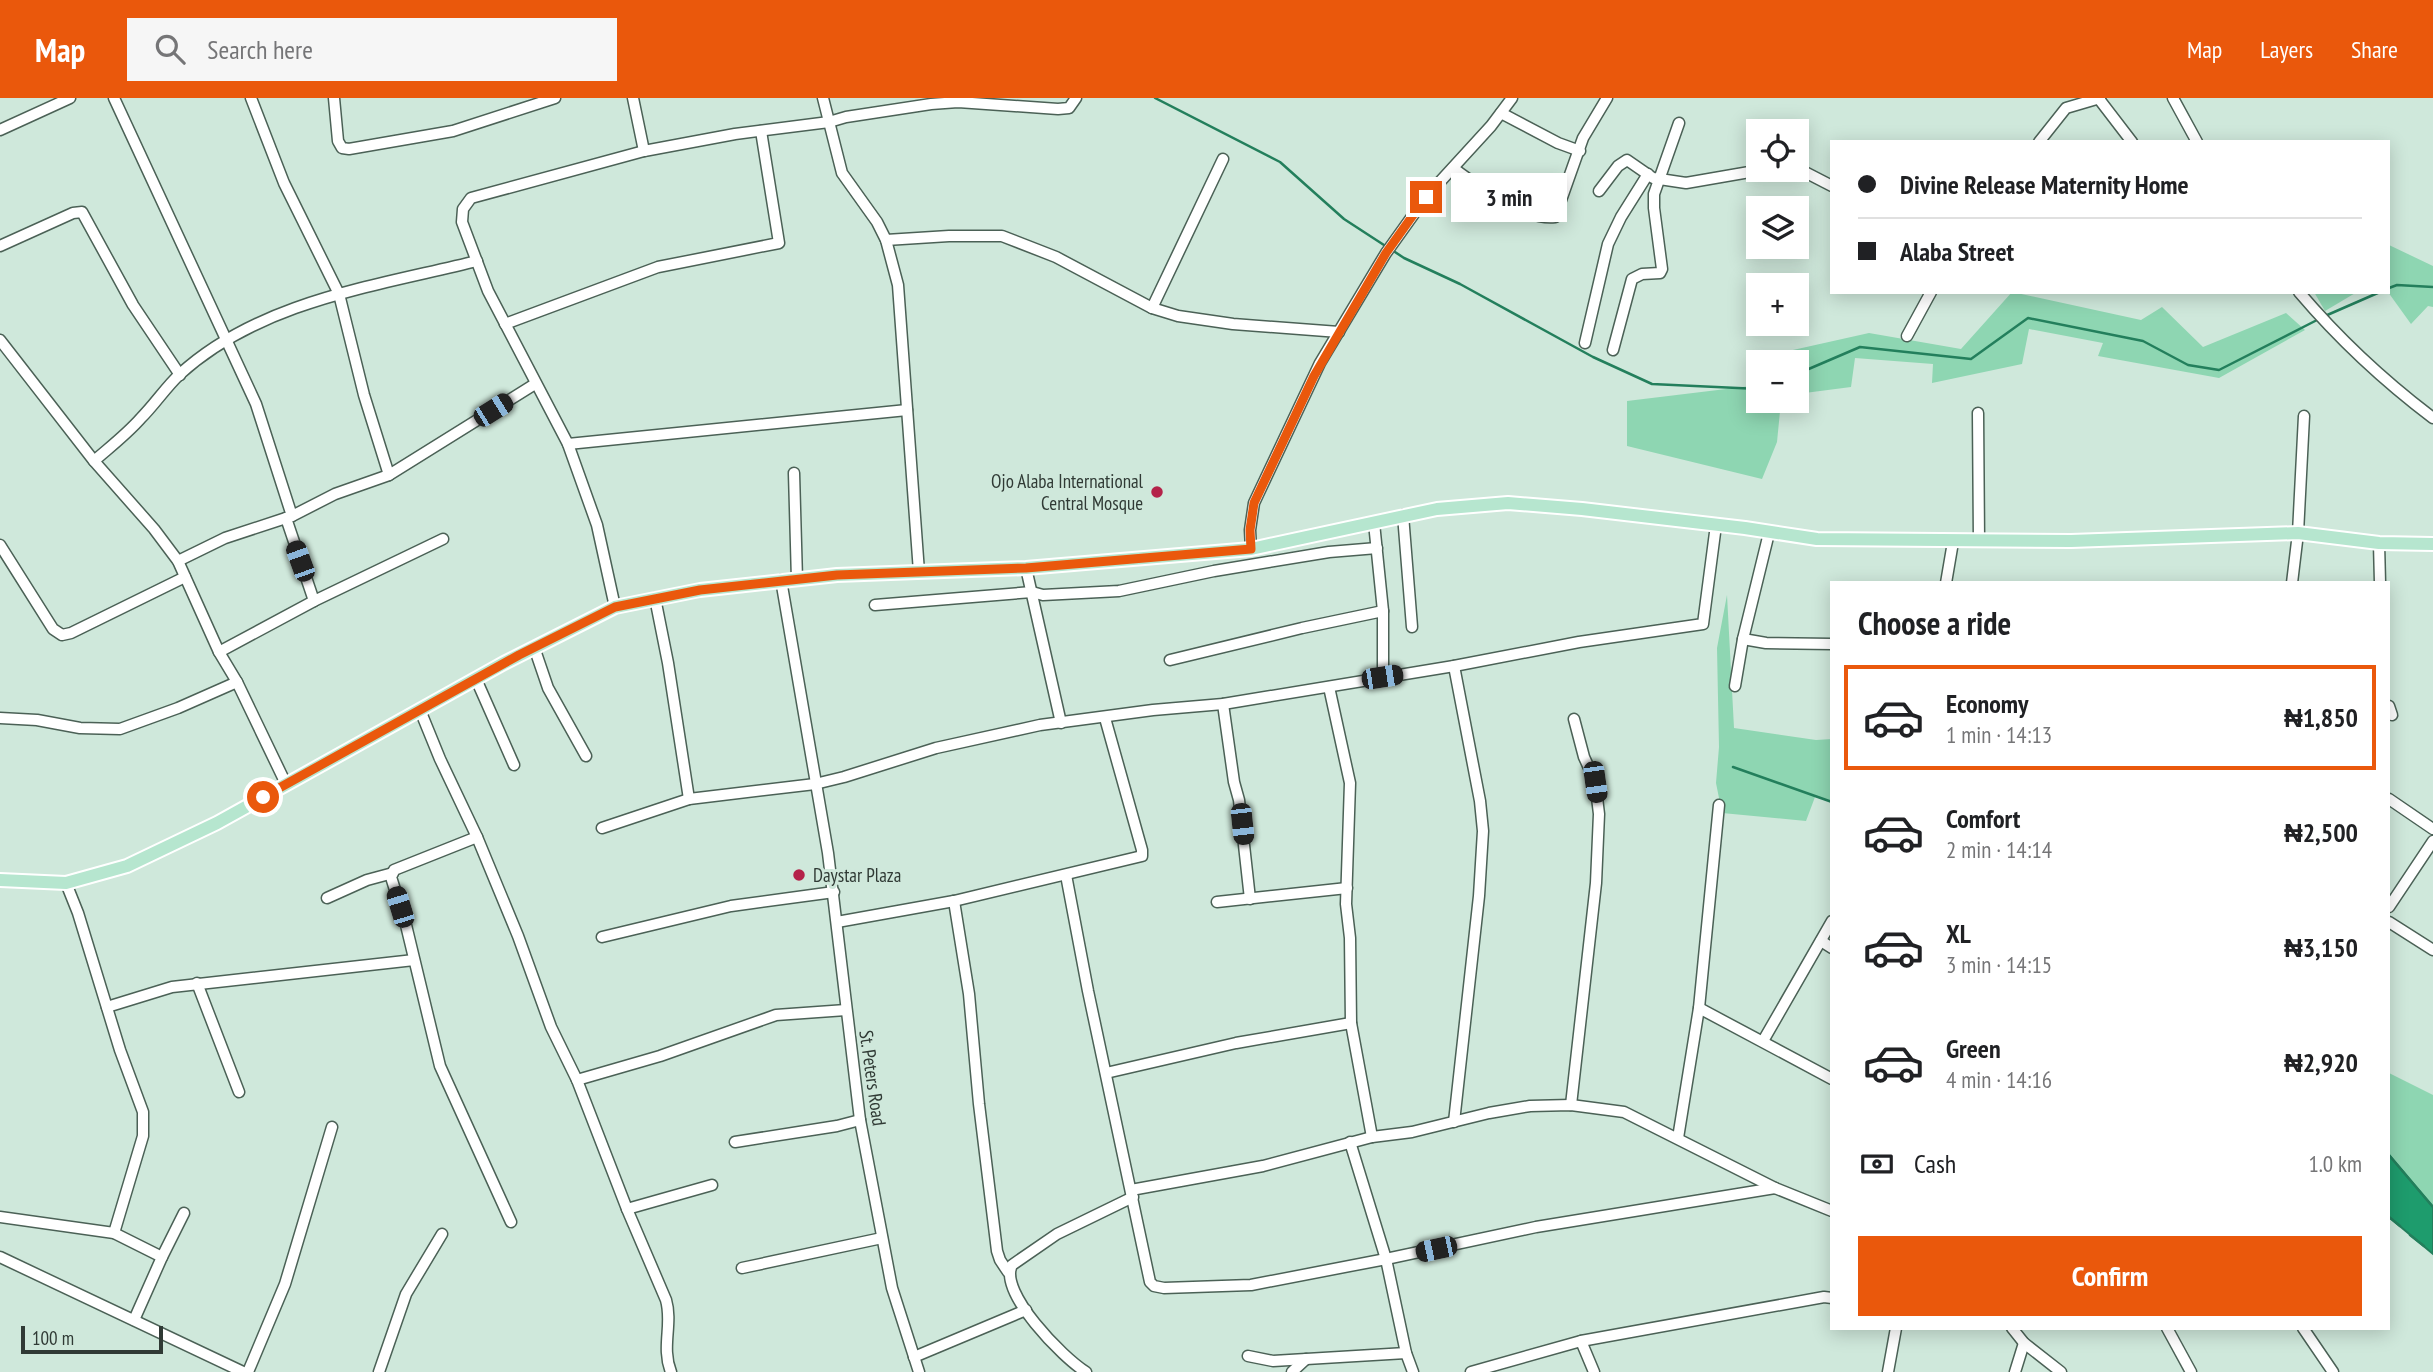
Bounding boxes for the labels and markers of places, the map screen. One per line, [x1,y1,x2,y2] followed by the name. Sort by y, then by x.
[991,469,1144,515] place label: Ojo Alaba International Central Mosque
[1149,484,1165,500] marker: Ojo Alaba International Central Mosque
[813,863,901,887] place label: Daystar Plaza
[791,867,807,883] marker: Daystar Plaza

